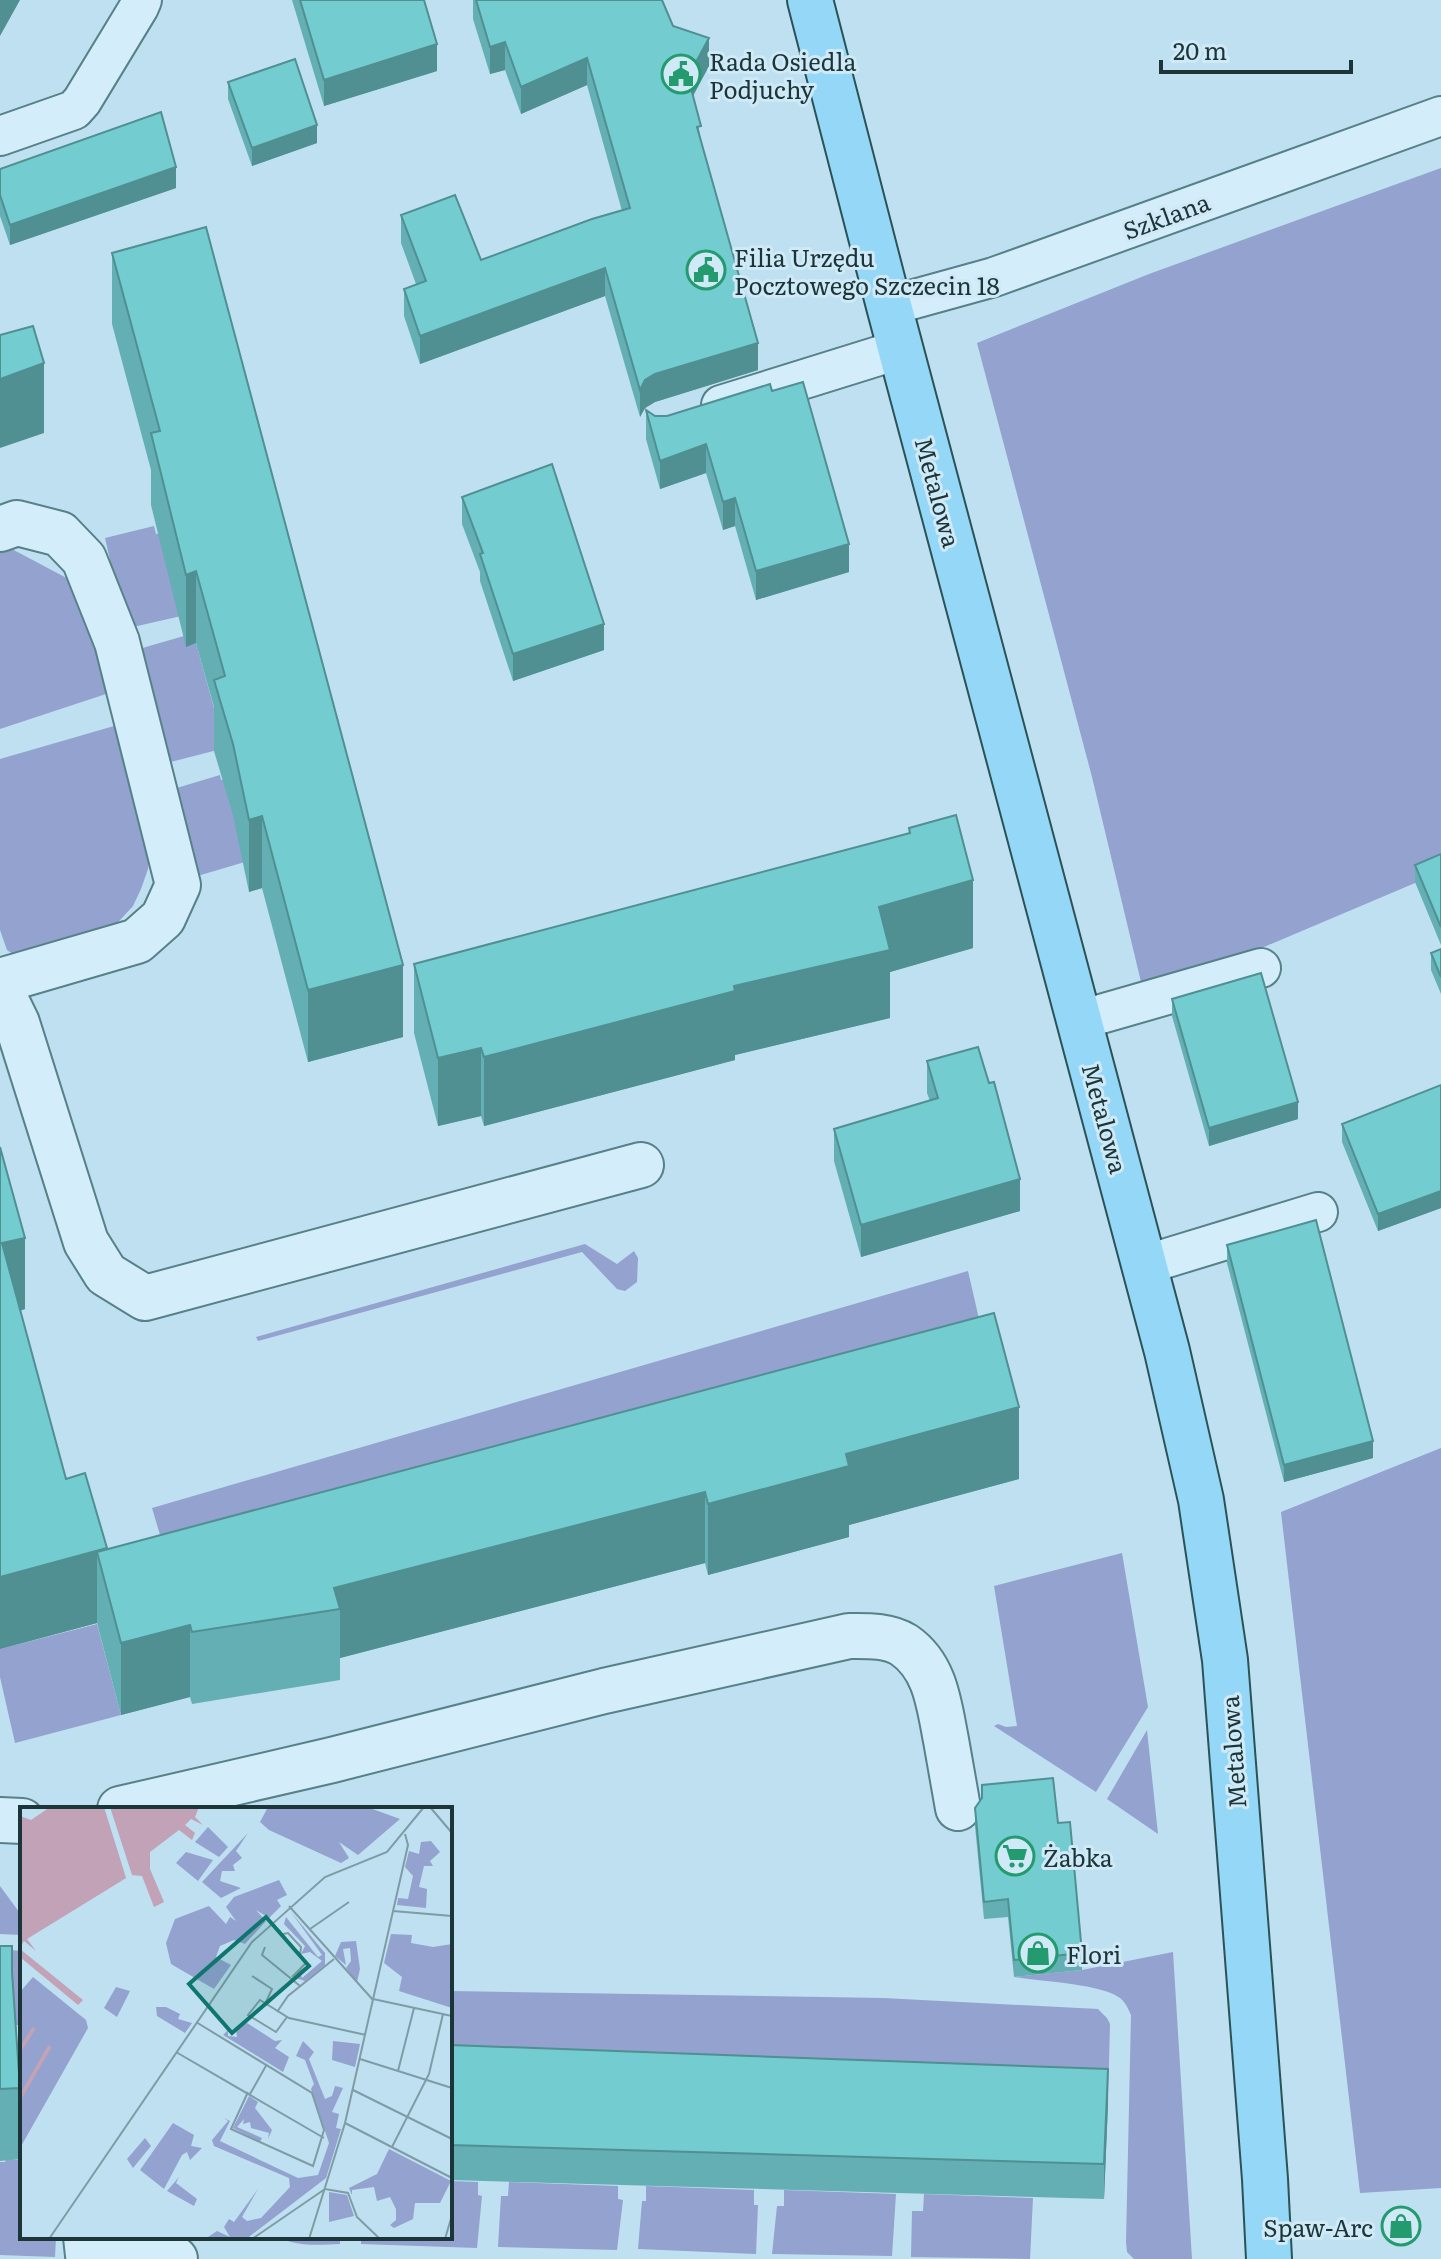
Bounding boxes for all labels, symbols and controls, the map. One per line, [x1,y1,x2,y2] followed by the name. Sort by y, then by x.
[1161,24,1351,74] scale bar
[1173,32,1227,67] text: 20 m
[709,43,857,106] place label: Rada Osiedla Podjuchy
[660,53,702,95] public building icon: Rada Osiedla Podjuchy
[1118,183,1214,247] street label: Szklana
[734,239,1000,302] place label: Filia Urzędu Pocztowego Szczecin 18
[685,249,727,291] public building icon: Filia Urzędu Pocztowego Szczecin 18
[907,433,971,551] street label: Metalowa
[1074,1059,1138,1177] street label: Metalowa
[1211,1694,1253,1810] street label: Metalowa
[20,1807,452,2239] inset map
[994,1835,1036,1877] supermarket icon: Żabka
[1043,1839,1113,1874] place label: Żabka
[1017,1932,1059,1974] shop icon: Flori
[1066,1936,1121,1971] place label: Flori
[1380,2205,1422,2247] shop icon: Spaw-Arc
[1263,2209,1373,2244] place label: Spaw-Arc

